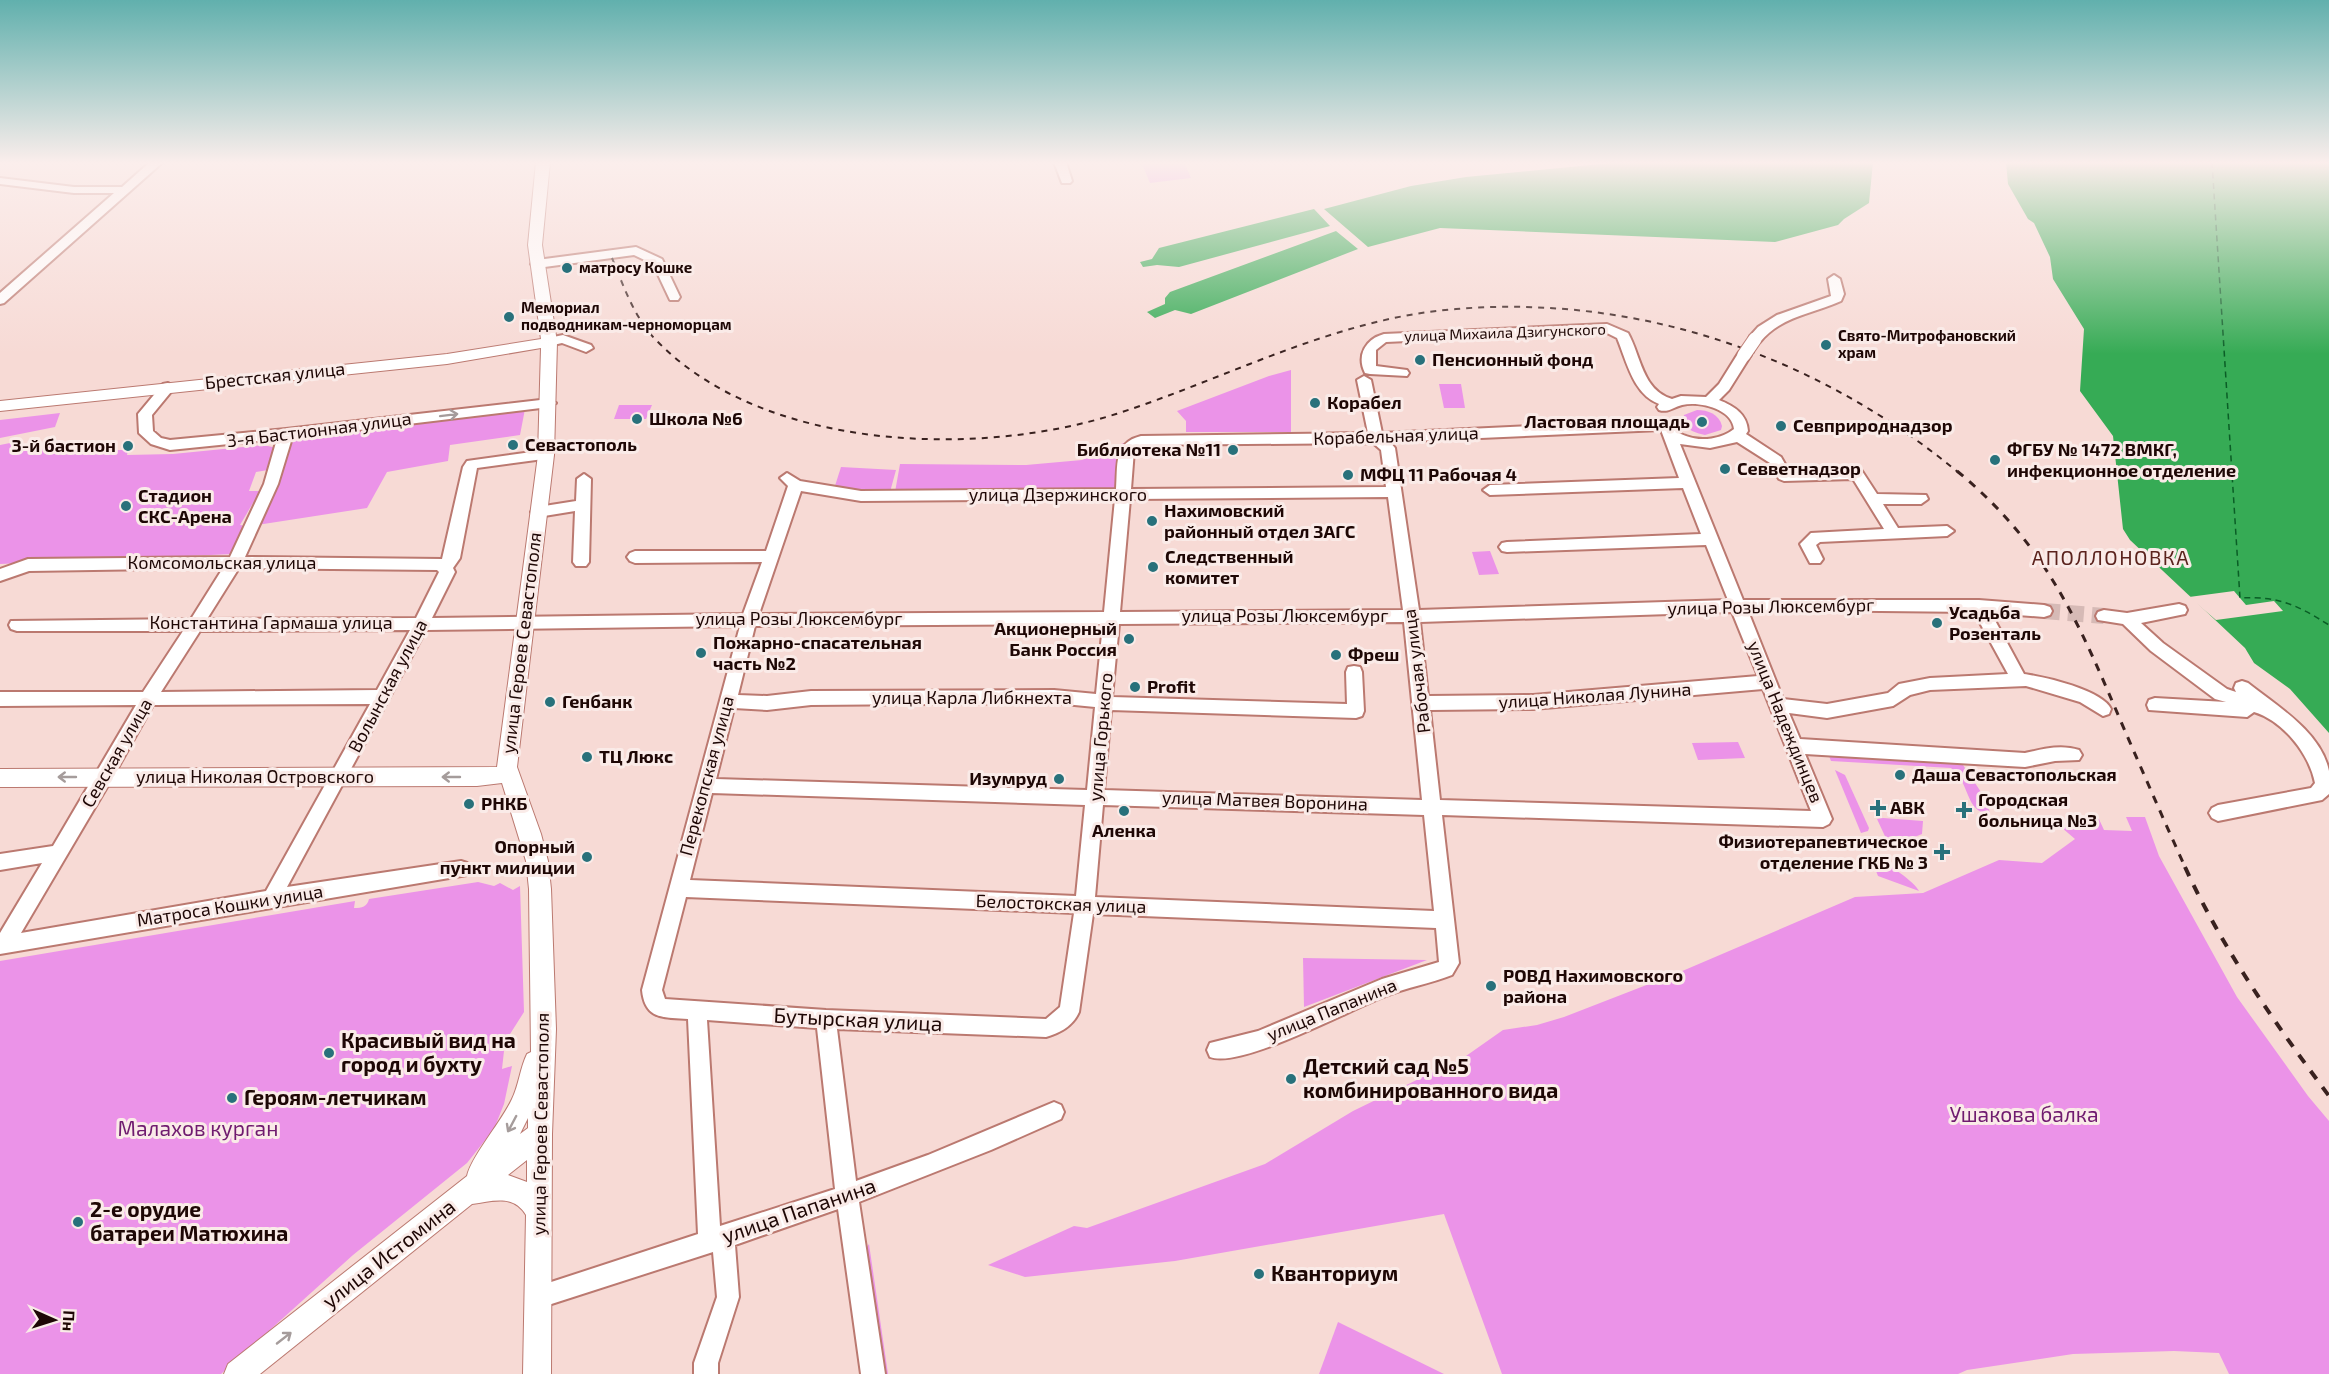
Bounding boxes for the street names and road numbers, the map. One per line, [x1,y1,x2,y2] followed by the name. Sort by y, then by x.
[1404,319,1606,346] street label: улица Михаила Дзигунского
[204,357,346,393] street label: Брестская улица
[225,407,413,451] street label: 3-я Бастионная улица
[1313,421,1479,449] street label: Корабельная улица
[969,483,1147,505] street label: улица Дзержинского
[497,531,546,755] street label: улица Героев Севастополя
[128,551,316,573] street label: Комсомольская улица
[1667,593,1875,619] street label: улица Розы Люксембург
[1182,604,1389,626] street label: улица Розы Люксембург
[696,607,903,629] street label: улица Розы Люксембург
[1397,608,1435,734] street label: Рабочая улица
[149,611,393,633] street label: Константина Гармаша улица
[343,615,431,756] street label: Волынская улица
[1743,638,1828,806] street label: улица Надеждинцев
[1083,672,1117,802] street label: улица Горького
[1498,677,1692,713] street label: улица Николая Лунина
[872,686,1072,708] street label: улица Карла Либкнехта
[674,693,738,858] street label: Перекопская улица
[76,694,156,811] street label: Севская улица
[136,765,374,787] street label: улица Николая Островского
[1162,785,1368,815] street label: улица Матвея Воронина
[135,879,324,931] street label: Матроса Кошки улица
[975,889,1147,917] street label: Белостокская улица
[1264,973,1400,1045] street label: улица Папанина
[773,1002,943,1036] street label: Бутырская улица
[527,1012,553,1236] street label: улица Героев Севастополя
[718,1172,879,1249] street label: улица Папанина
[316,1193,460,1313] street label: улица Истомина

